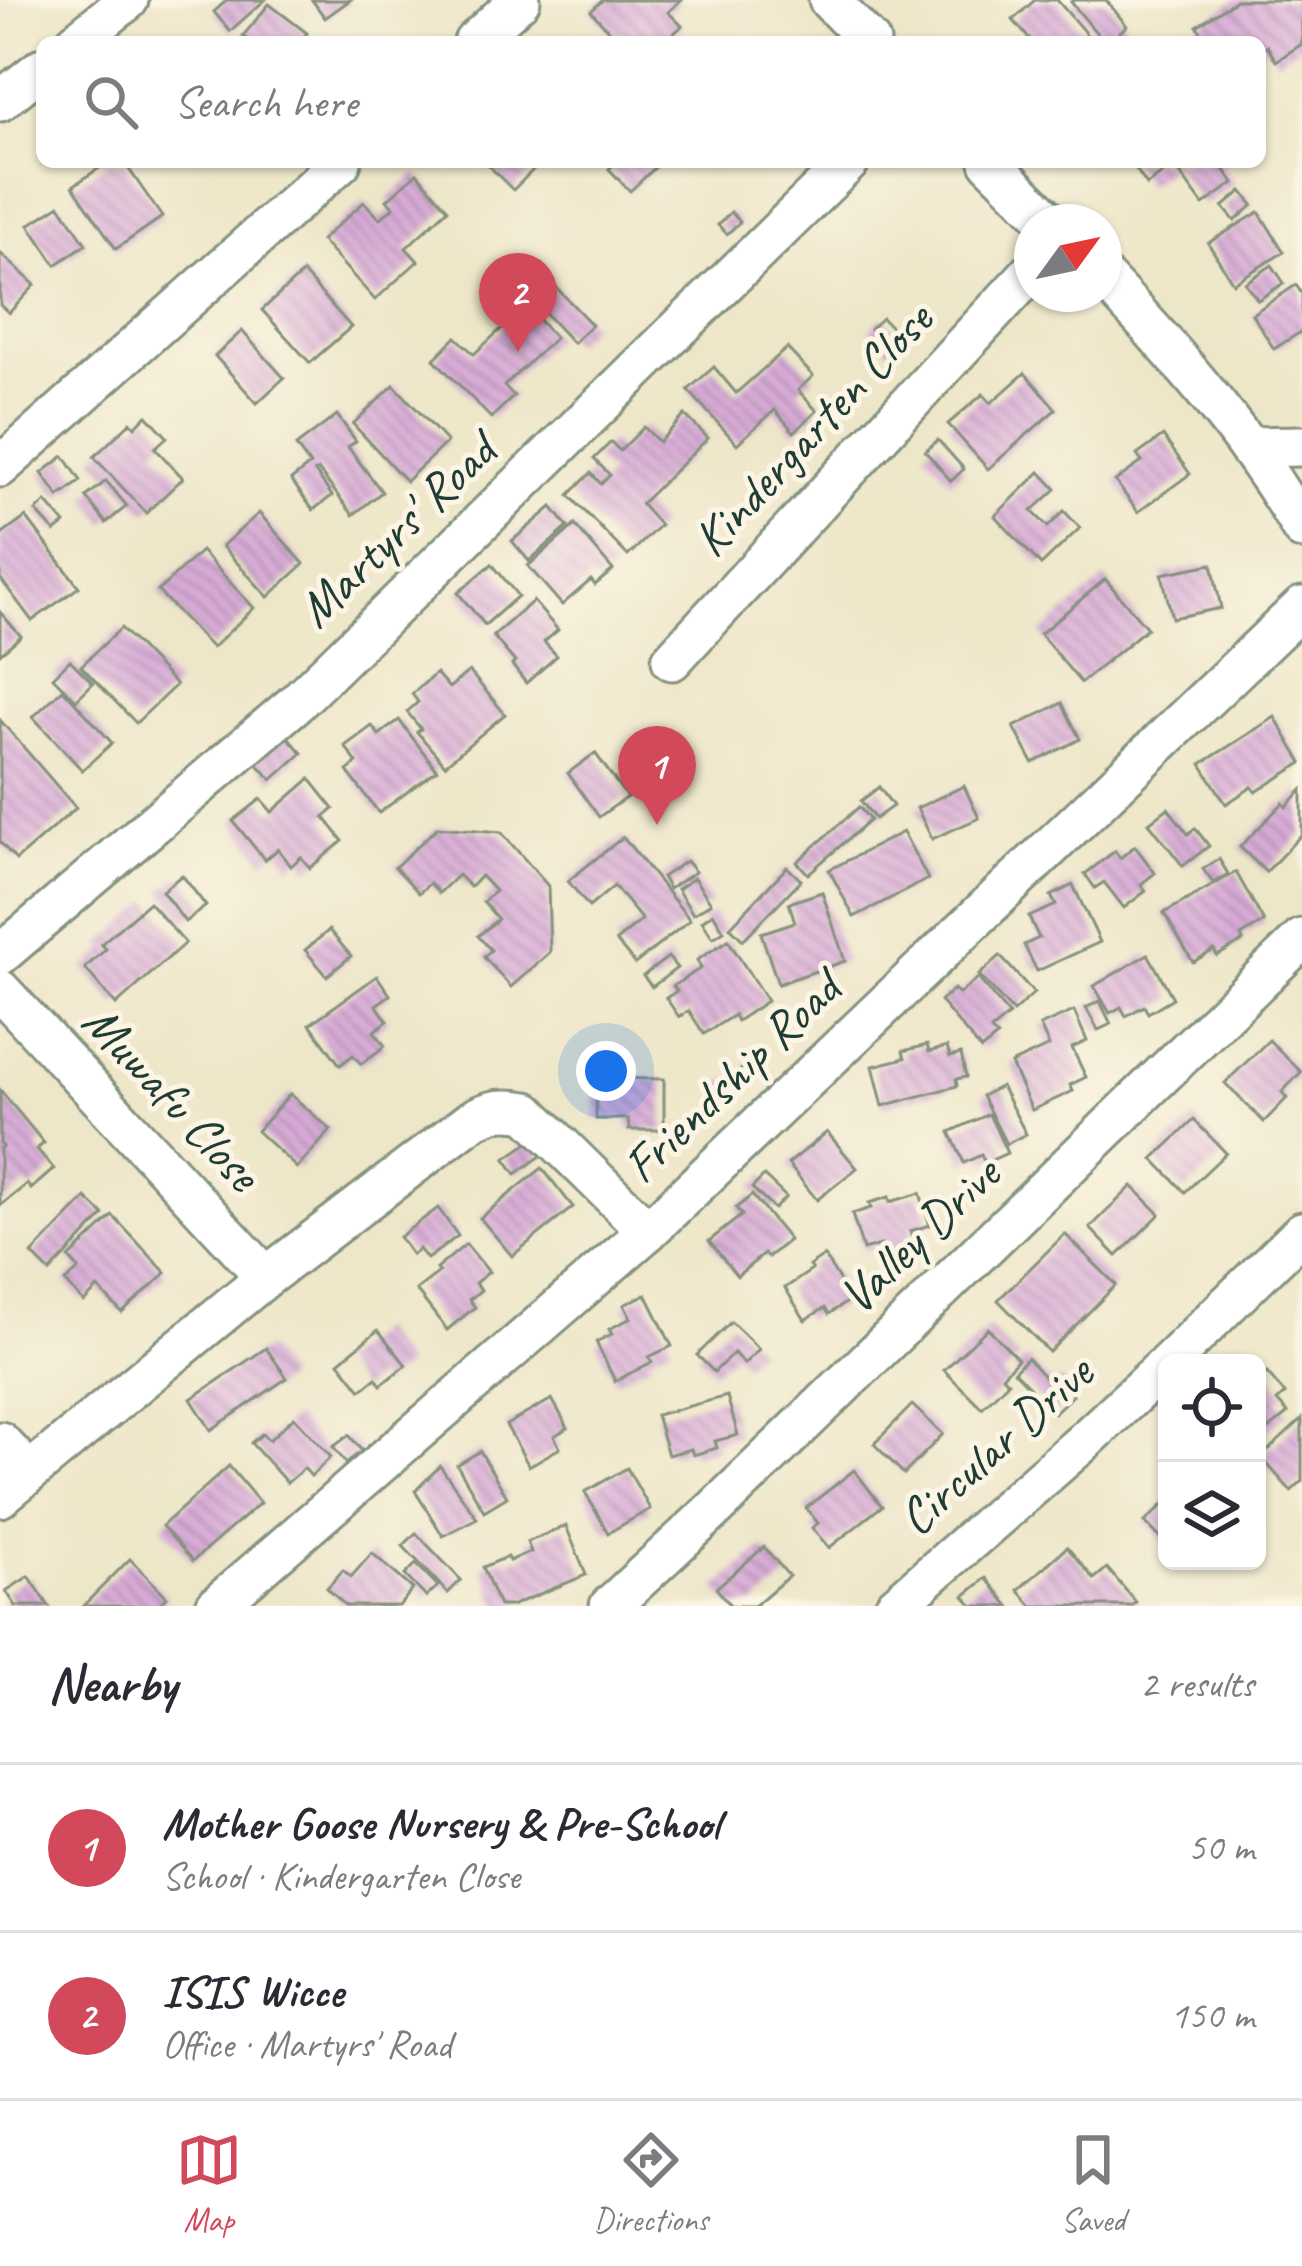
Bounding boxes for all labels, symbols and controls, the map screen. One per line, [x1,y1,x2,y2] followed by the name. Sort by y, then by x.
[36,36,1266,168] search box
[78,69,144,135] icon: search
[174,74,357,131] text: Search here
[1014,204,1122,312] north arrow
[479,253,557,352] pin: 2
[678,286,948,569] street label: Kindergarten Close
[283,415,514,640] street label: Martyrs' Road
[618,726,696,825] pin: 1
[609,953,858,1196] street label: Friendship Road
[69,990,277,1206] street label: Muwafu Close
[576,1041,636,1101] your location
[825,1140,1015,1327] street label: Valley Drive
[884,1339,1108,1549] street label: Circular Drive
[1158,1354,1266,1570] map controls
[1158,1354,1266,1462] button: locate
[1158,1462,1266,1570] button: layers
[48,1652,176,1716] text: Nearby
[1140,1660,1254,1709] text: 2 results
[162,1795,720,1852] text: Mother Goose Nursery & Pre-School
[78,1823,96,1872] text: 1
[1188,1823,1254,1872] text: 50 m
[162,1852,520,1901] text: School · Kindergarten Close
[162,1963,344,2020] text: ISIS Wicce
[78,1991,96,2040] text: 2
[1170,1991,1254,2040] text: 150 m
[162,2020,452,2069] text: Office · Martyrs' Road
[176,2127,242,2241] tab: Map
[594,2127,708,2241] tab: Directions
[1060,2127,1126,2241] tab: Saved

